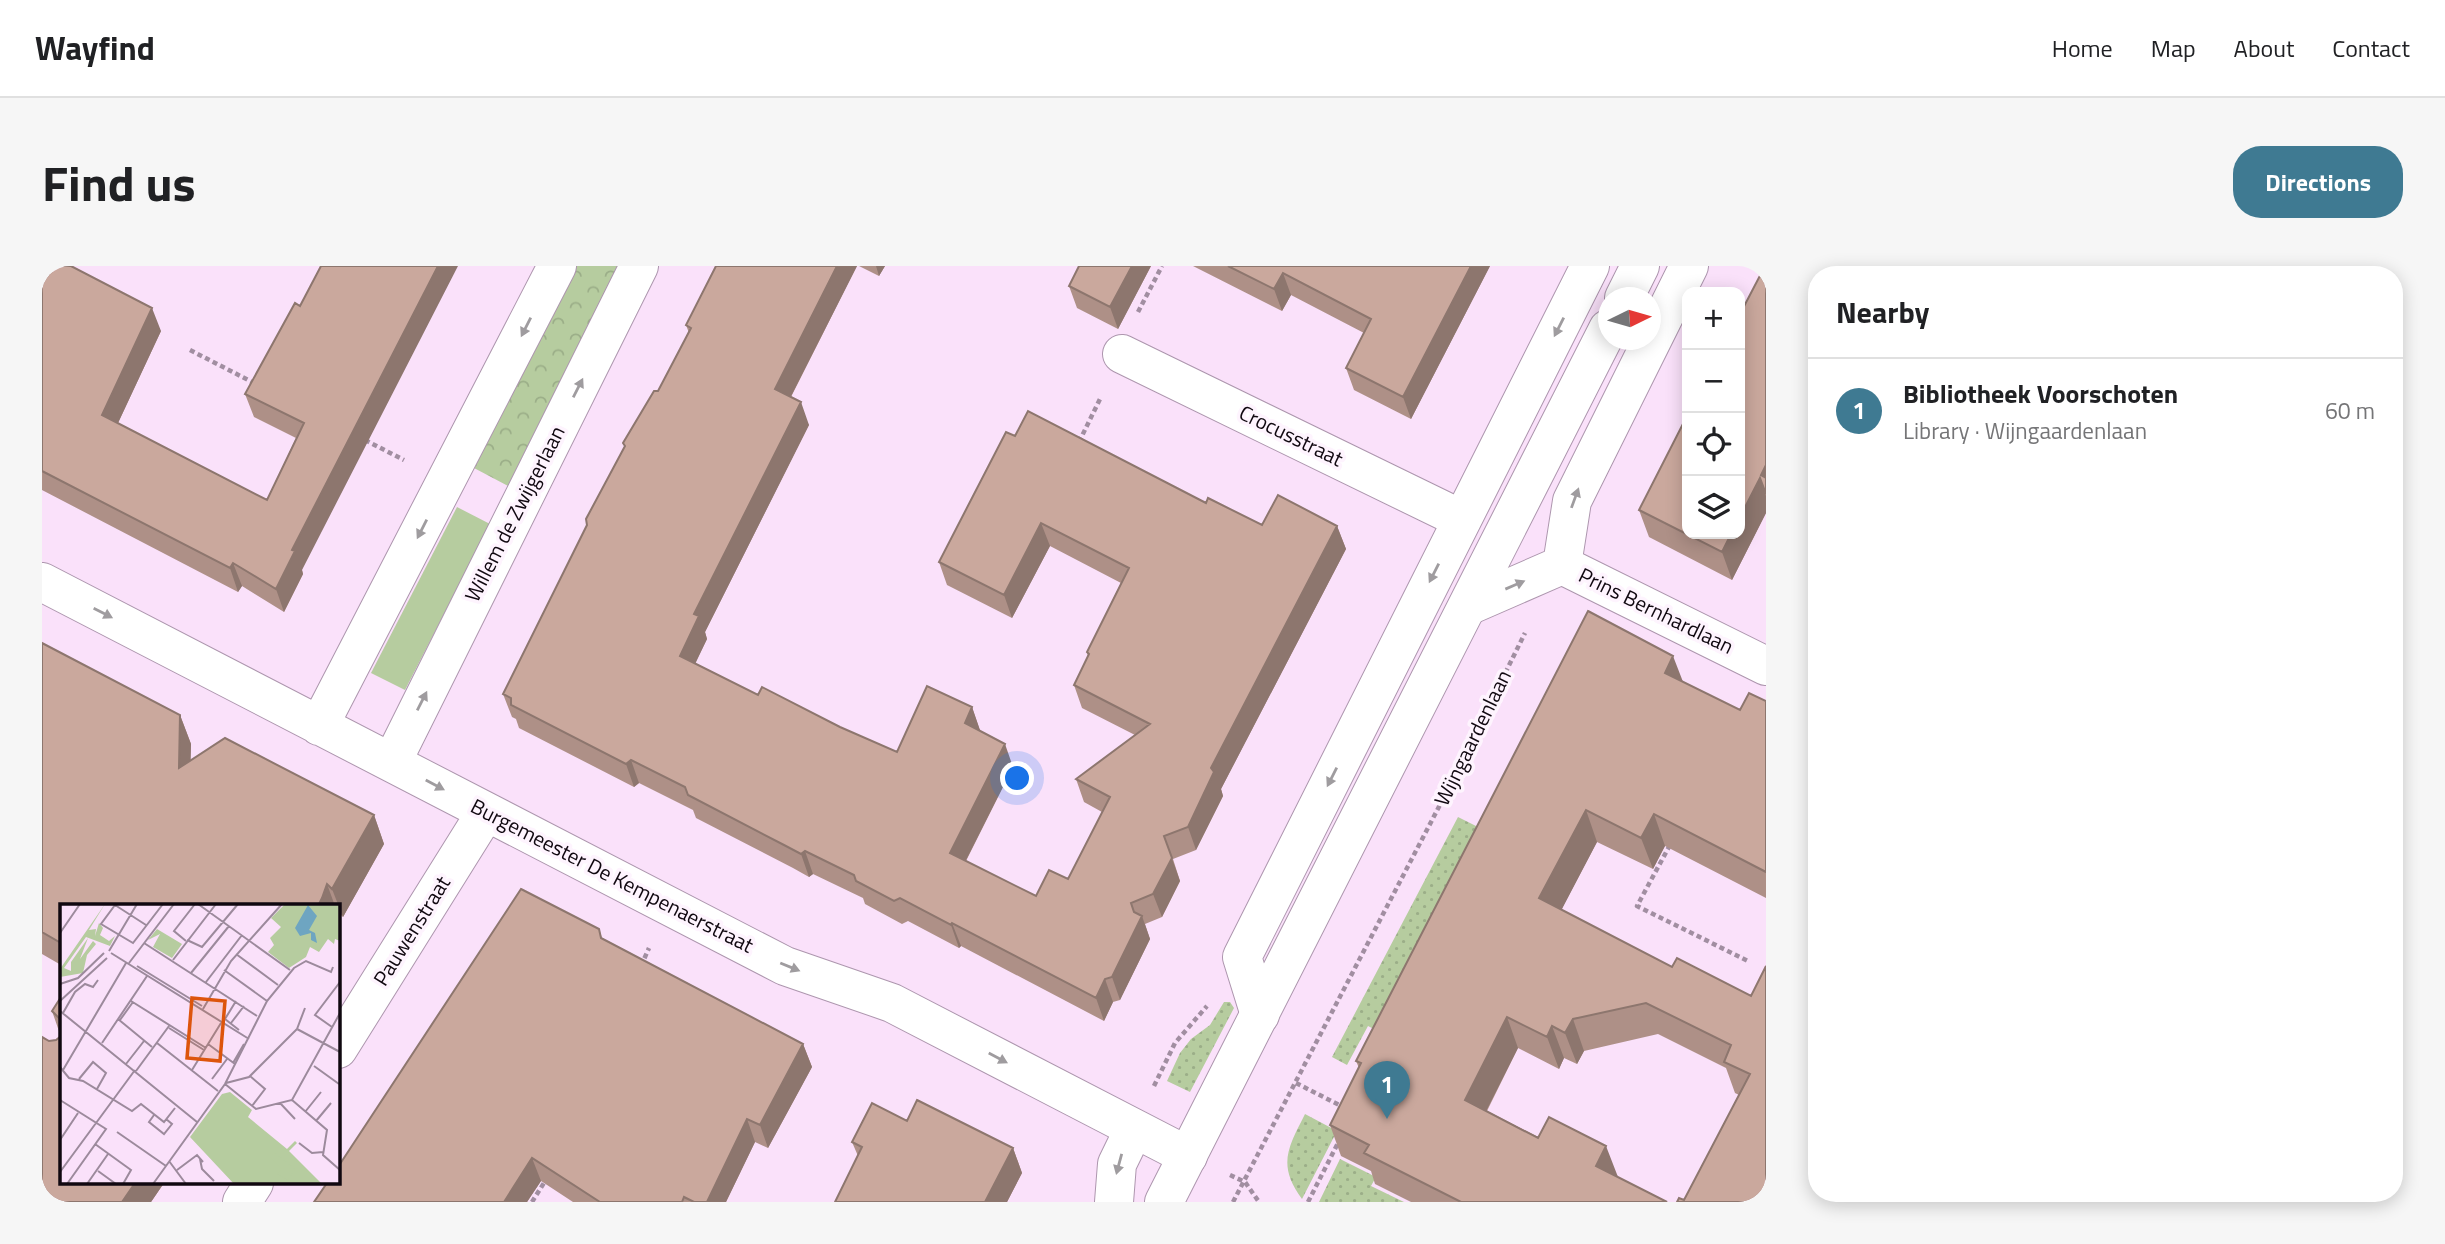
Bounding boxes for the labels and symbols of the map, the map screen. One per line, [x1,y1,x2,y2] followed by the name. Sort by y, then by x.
[1598,287,1661,350] north arrow
[520,317,531,337] one-way arrow
[1553,317,1565,337] one-way arrow
[573,378,584,398] one-way arrow
[1234,396,1350,474] street label: Crocusstraat
[456,420,572,607] street label: Willem de Zwijgerlaan
[1570,488,1581,509] one-way arrow
[416,519,427,539] one-way arrow
[1573,559,1739,662] street label: Prins Bernhardlaan
[1428,563,1439,583] one-way arrow
[1505,580,1526,591] one-way arrow
[93,607,113,619] one-way arrow
[1425,664,1519,811] street label: Wijngaardenlaan
[417,691,428,711] one-way arrow
[1000,761,1034,795] your location
[1327,767,1338,787] one-way arrow
[425,779,445,791] one-way arrow
[465,790,760,961] street label: Burgemeester De Kempenaerstraat
[365,869,458,992] street label: Pauwenstraat
[60,904,340,1184] inset map
[780,962,801,973] one-way arrow
[988,1053,1008,1064] one-way arrow
[1364,1061,1410,1119] pin: 1
[1113,1153,1124,1175] one-way arrow

